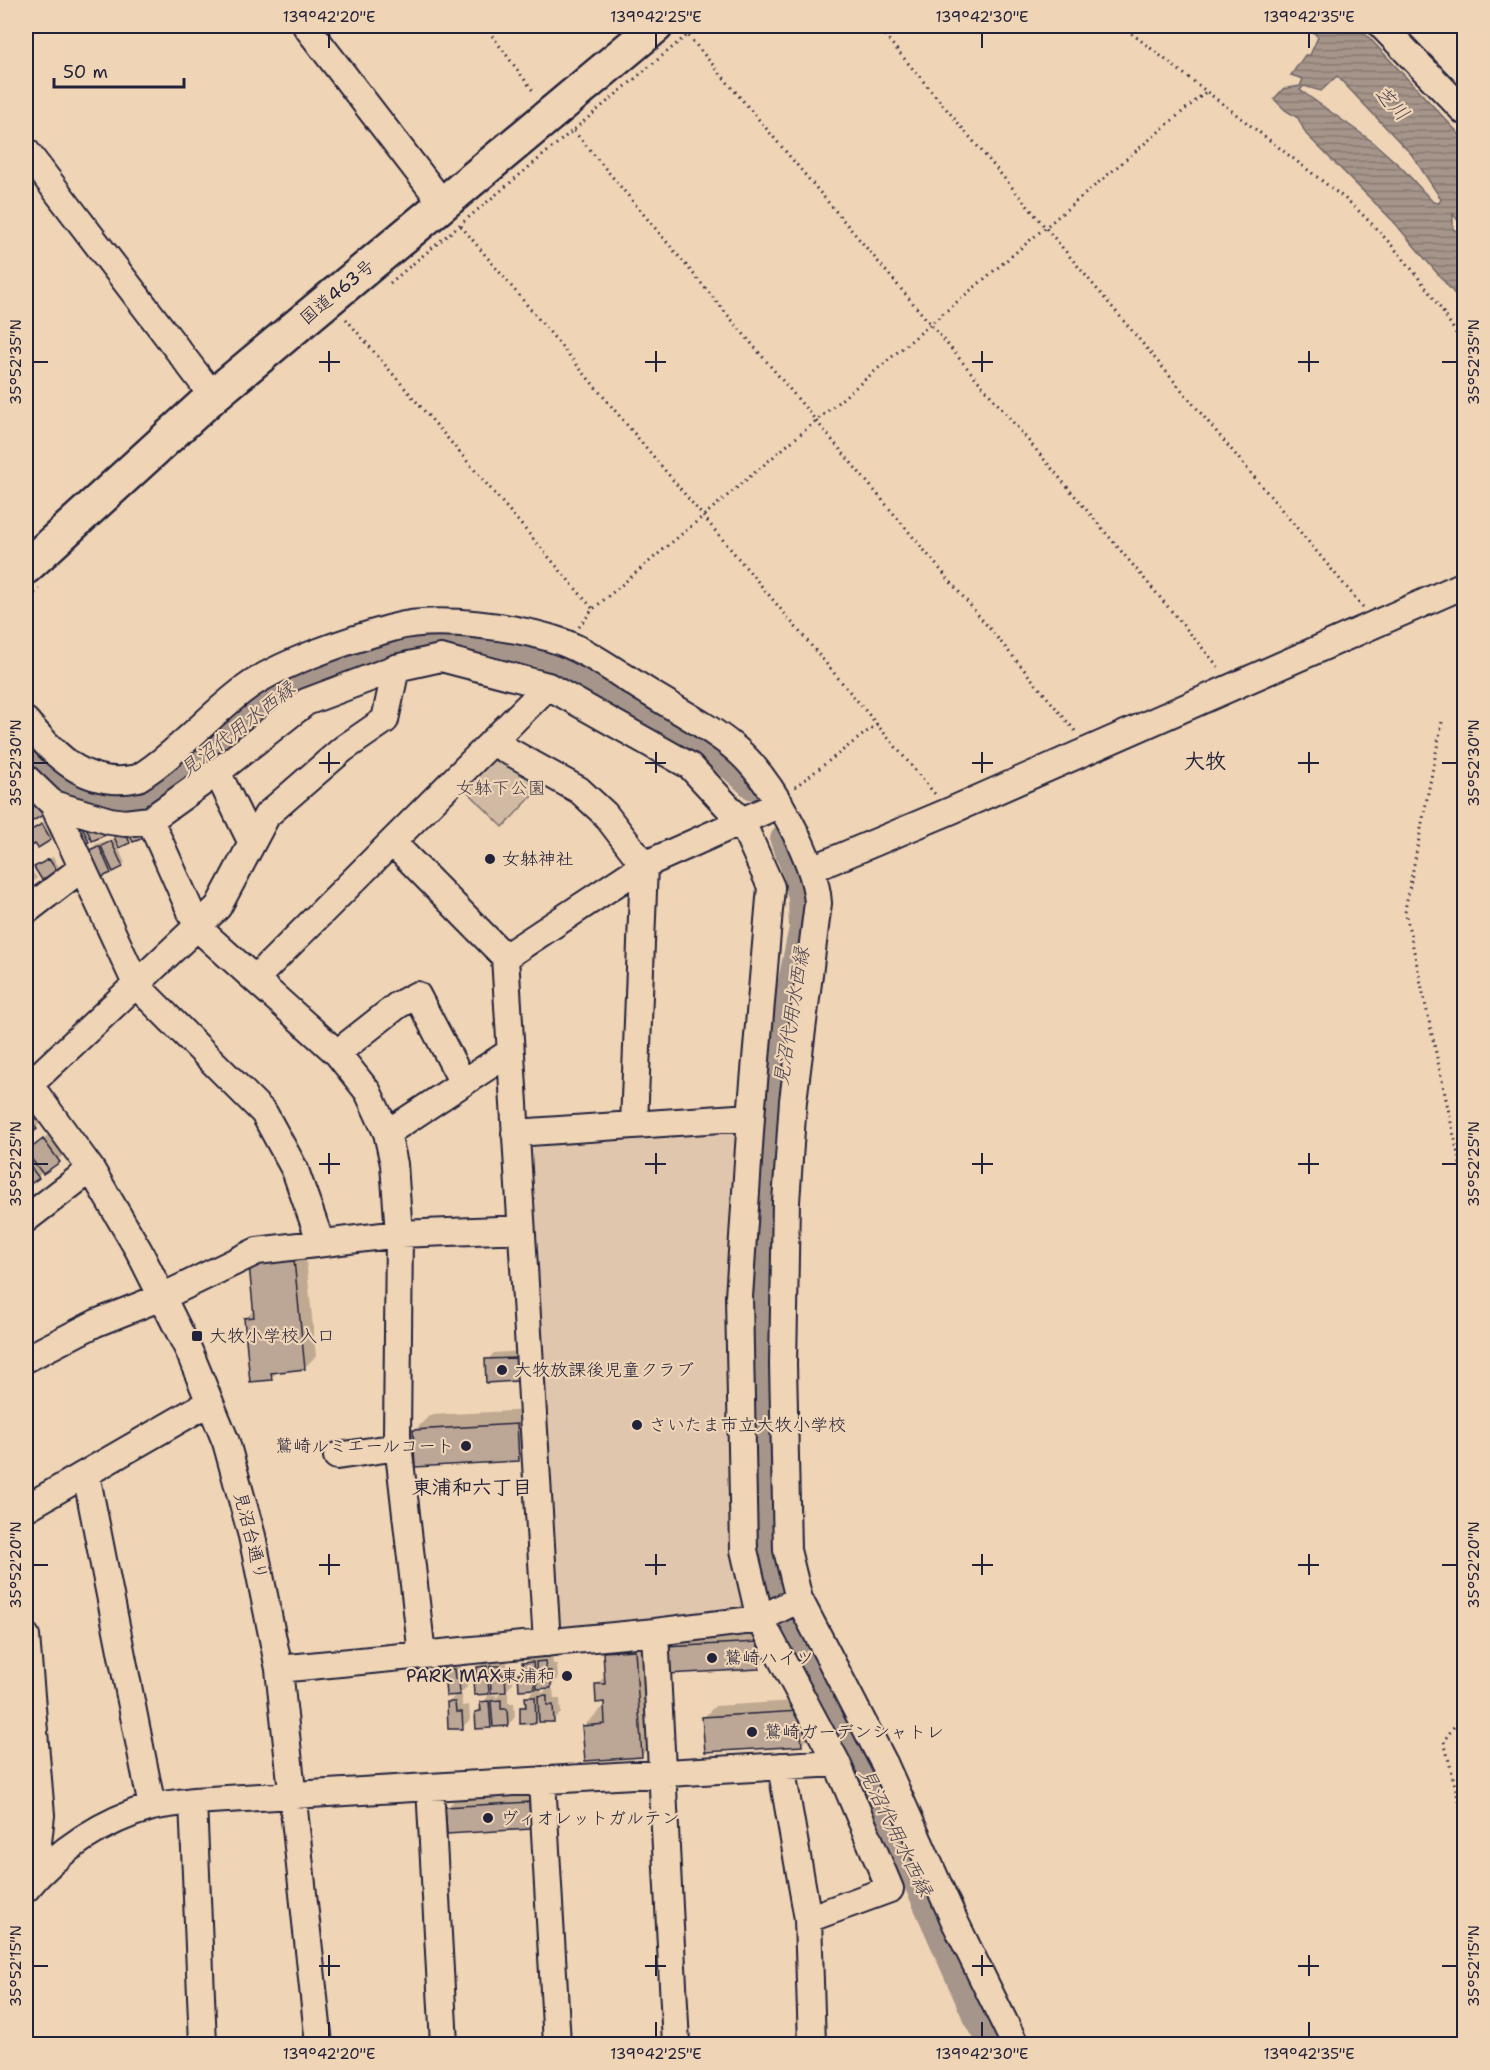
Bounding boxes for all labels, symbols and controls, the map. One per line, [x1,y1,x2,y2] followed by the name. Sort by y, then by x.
[283,7,375,27] text: 139°42'20"E
[610,7,702,27] text: 139°42'25"E
[936,7,1028,27] text: 139°42'30"E
[1263,7,1355,27] text: 139°42'35"E
[54,51,184,89] scale bar
[63,60,108,84] text: 50 m
[1369,80,1415,126] water label: 芝川
[295,254,379,330] street label: 国道463号
[6,319,26,405] text: 35°52'35"N
[1464,319,1484,405] text: 35°52'35"N
[174,674,302,782] water label: 見沼代用水西縁
[6,719,26,807] text: 35°52'30"N
[1464,719,1484,807] text: 35°52'30"N
[1184,747,1226,775] district label: 大牧
[456,776,546,800] park label: 女躰下公園
[502,847,574,871] place label: 女躰神社
[483,852,497,866] marker: 女躰神社
[767,943,815,1087] water label: 見沼代用水西縁
[6,1121,26,1207] text: 35°52'25"N
[1464,1121,1484,1207] text: 35°52'25"N
[209,1324,335,1348] place label: 大牧小学校入口
[190,1329,204,1343] marker: 大牧小学校入口
[514,1358,694,1382] place label: 大牧放課後児童クラブ
[495,1363,509,1377] marker: 大牧放課後児童クラブ
[649,1413,846,1437] place label: さいたま市立大牧小学校
[630,1418,644,1432] marker: さいたま市立大牧小学校
[275,1434,454,1458] place label: 鷲崎ルミエールコート
[459,1439,473,1453] marker: 鷲崎ルミエールコート
[412,1474,532,1500] district label: 東浦和六丁目
[228,1489,274,1583] street label: 見沼台通り
[6,1521,26,1609] text: 35°52'20"N
[1464,1521,1484,1609] text: 35°52'20"N
[724,1646,814,1670] place label: 鷲崎ハイツ
[705,1651,719,1665] marker: 鷲崎ハイツ
[406,1664,555,1688] place label: PARK MAX東浦和
[560,1669,574,1683] marker: PARK MAX東浦和
[764,1720,944,1744] place label: 鷲崎ガーデンシャトレ
[745,1725,759,1739] marker: 鷲崎ガーデンシャトレ
[854,1763,939,1902] water label: 見沼代用水西縁
[500,1806,680,1830] place label: ヴィオレットガルテン
[481,1811,495,1825] marker: ヴィオレットガルテン
[6,1925,26,2007] text: 35°52'15"N
[1464,1925,1484,2007] text: 35°52'15"N
[283,2044,375,2064] text: 139°42'20"E
[610,2044,702,2064] text: 139°42'25"E
[936,2044,1028,2064] text: 139°42'30"E
[1263,2044,1355,2064] text: 139°42'35"E

